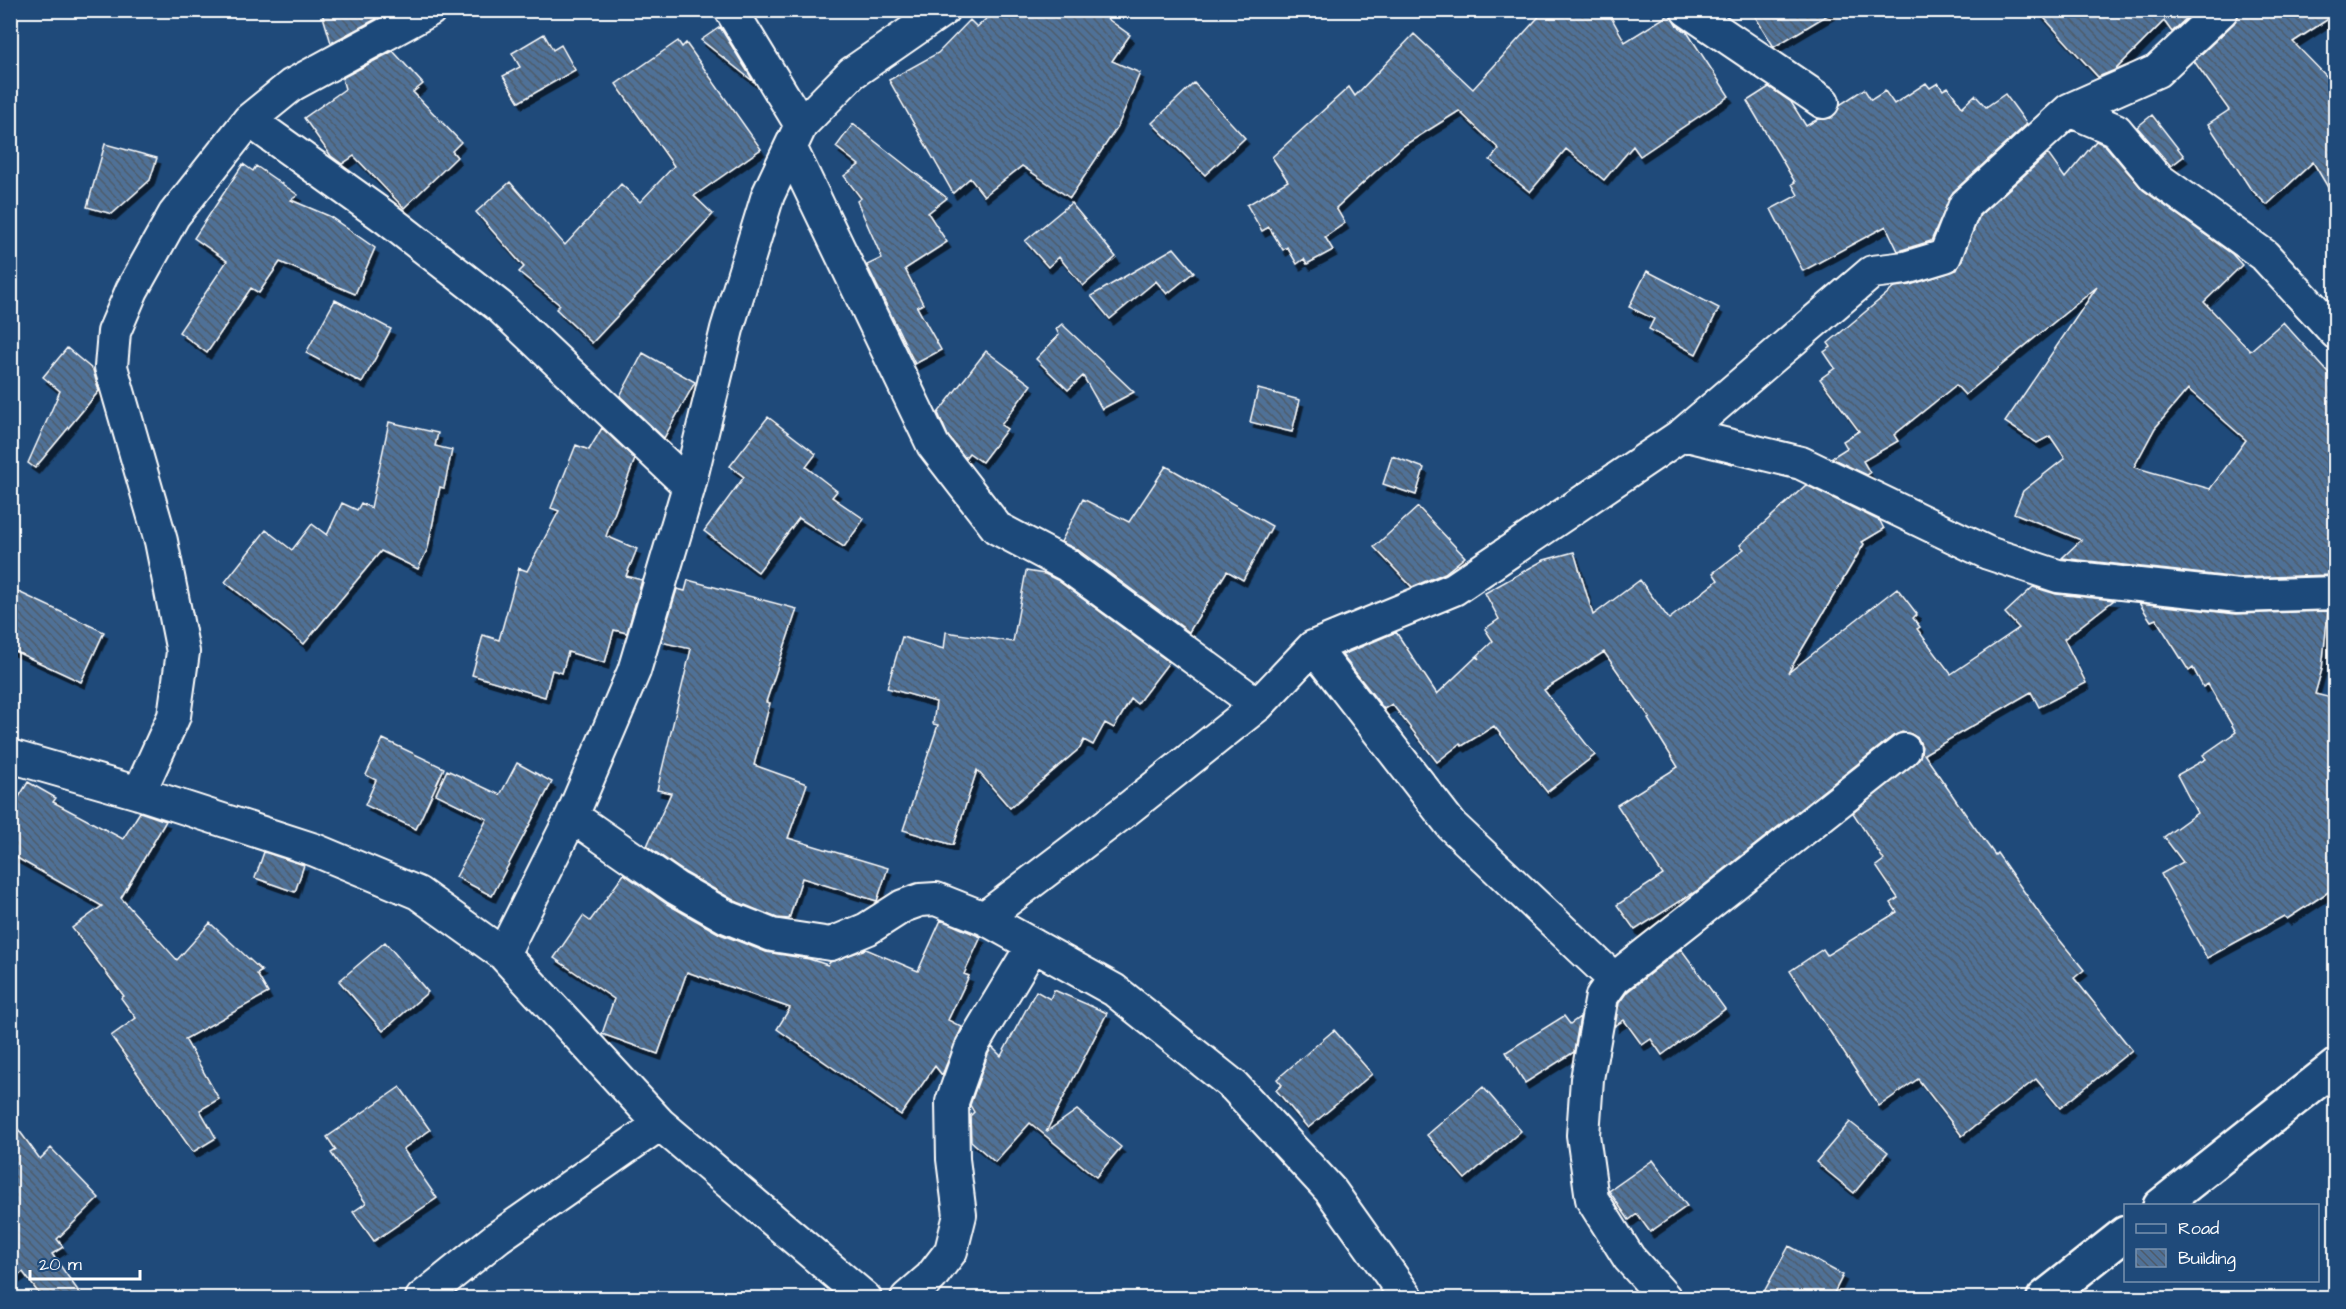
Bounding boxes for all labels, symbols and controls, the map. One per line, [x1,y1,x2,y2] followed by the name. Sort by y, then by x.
[2124,1204,2319,1282] legend
[2178,1216,2219,1241] text: Road
[30,1243,140,1281] scale bar
[2178,1246,2236,1272] text: Building
[39,1252,82,1277] text: 20 m

